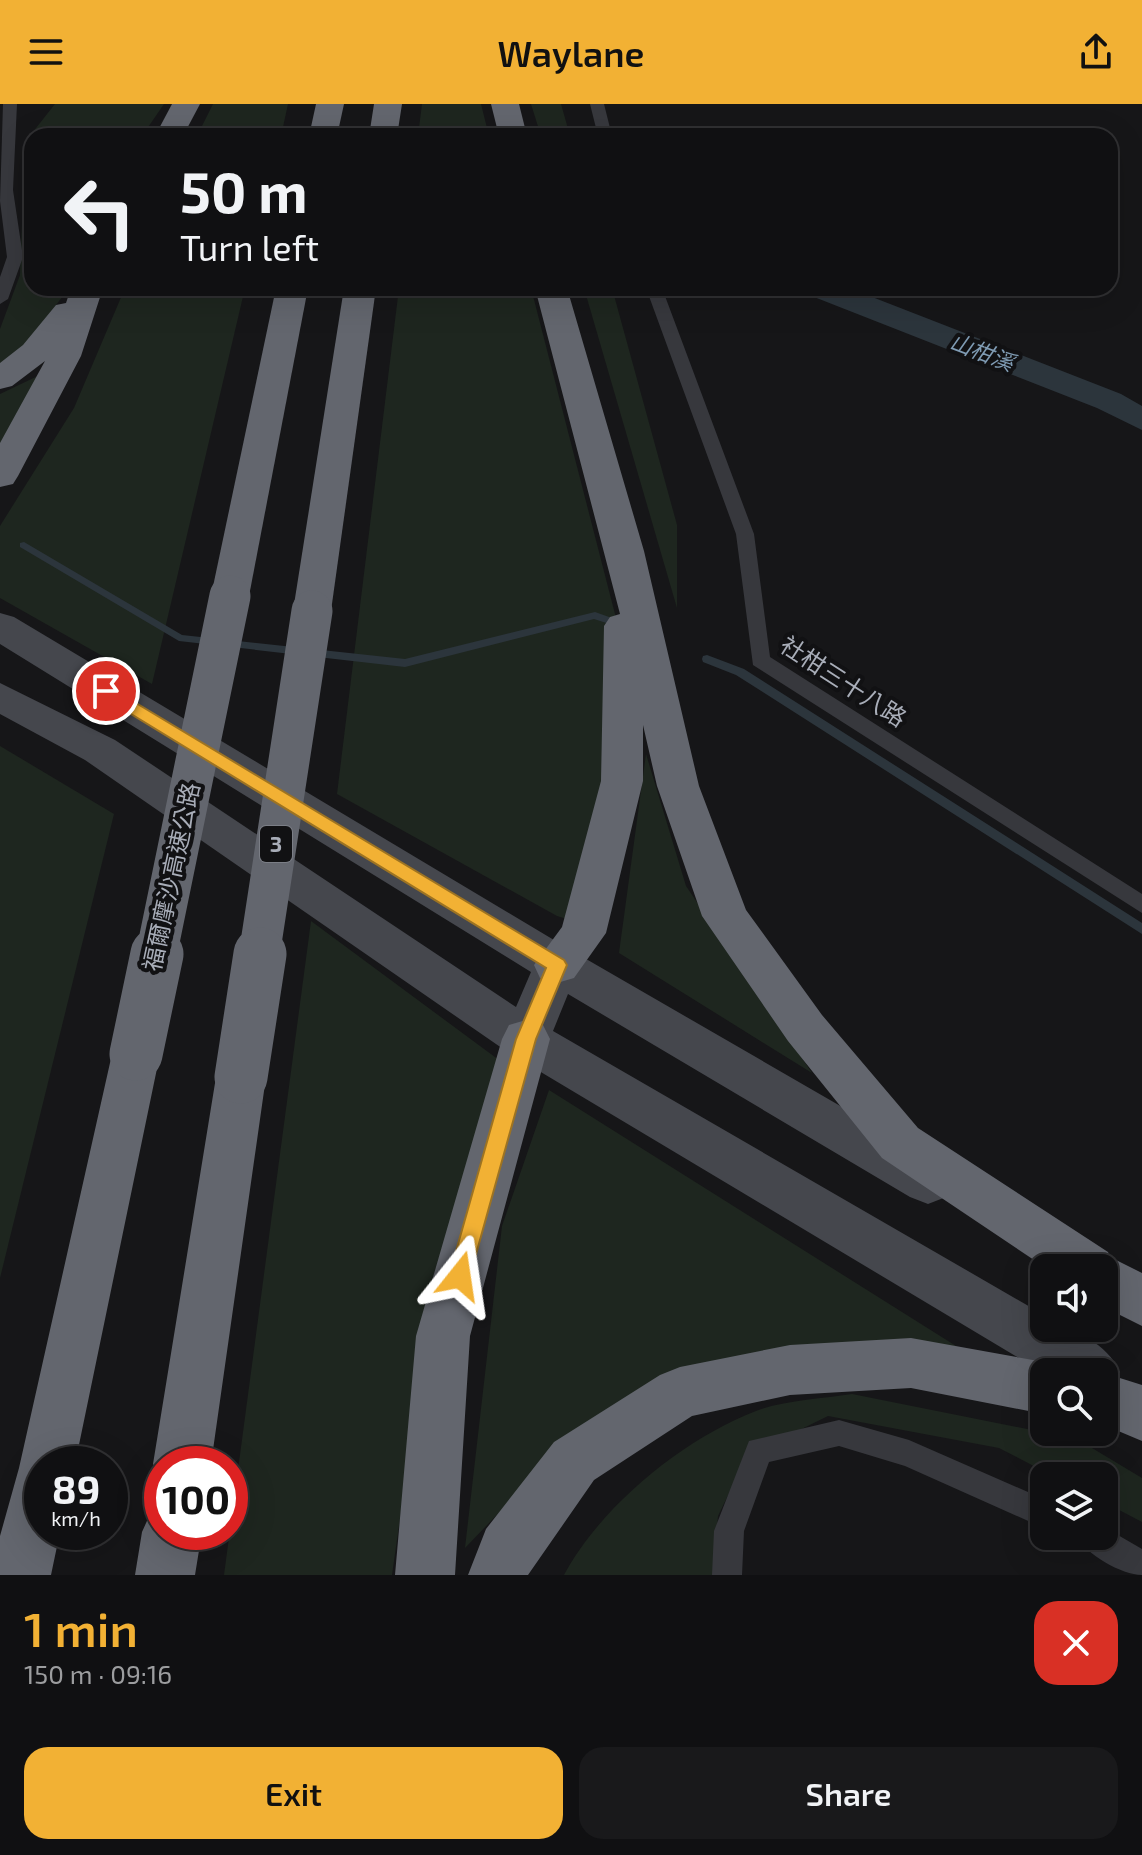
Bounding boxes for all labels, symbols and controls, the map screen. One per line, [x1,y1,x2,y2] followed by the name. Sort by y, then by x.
[24,30,68,74] icon: menu
[1074,30,1118,74] icon: share
[498,31,644,74] text: Waylane
[180,157,308,224] text: 50 m
[48,160,152,264] icon: left
[180,225,319,268] text: Turn left
[947,327,1021,376] water label: 山柑溪
[776,629,912,732] street label: 社柑三十八路
[72,657,140,725] pin
[84,669,128,713] icon: arrive
[136,780,205,974] street label: 福爾摩沙高速公路
[260,826,292,862] road number: 3
[418,1234,502,1318] position arrow
[1030,1254,1118,1550] map controls
[1030,1254,1118,1342] button: sound
[1030,1358,1118,1446] button: search
[144,1446,248,1550] speed limit sign: 100
[1030,1462,1118,1550] button: layers
[52,1464,100,1512] text: 89
[51,1506,101,1530] text: km/h
[24,1599,138,1657] text: 1 min
[1034,1601,1118,1685] button: close
[24,1658,172,1689] text: 150 m · 09:16
[24,1747,563,1839] button: Exit
[579,1747,1118,1839] button: Share

